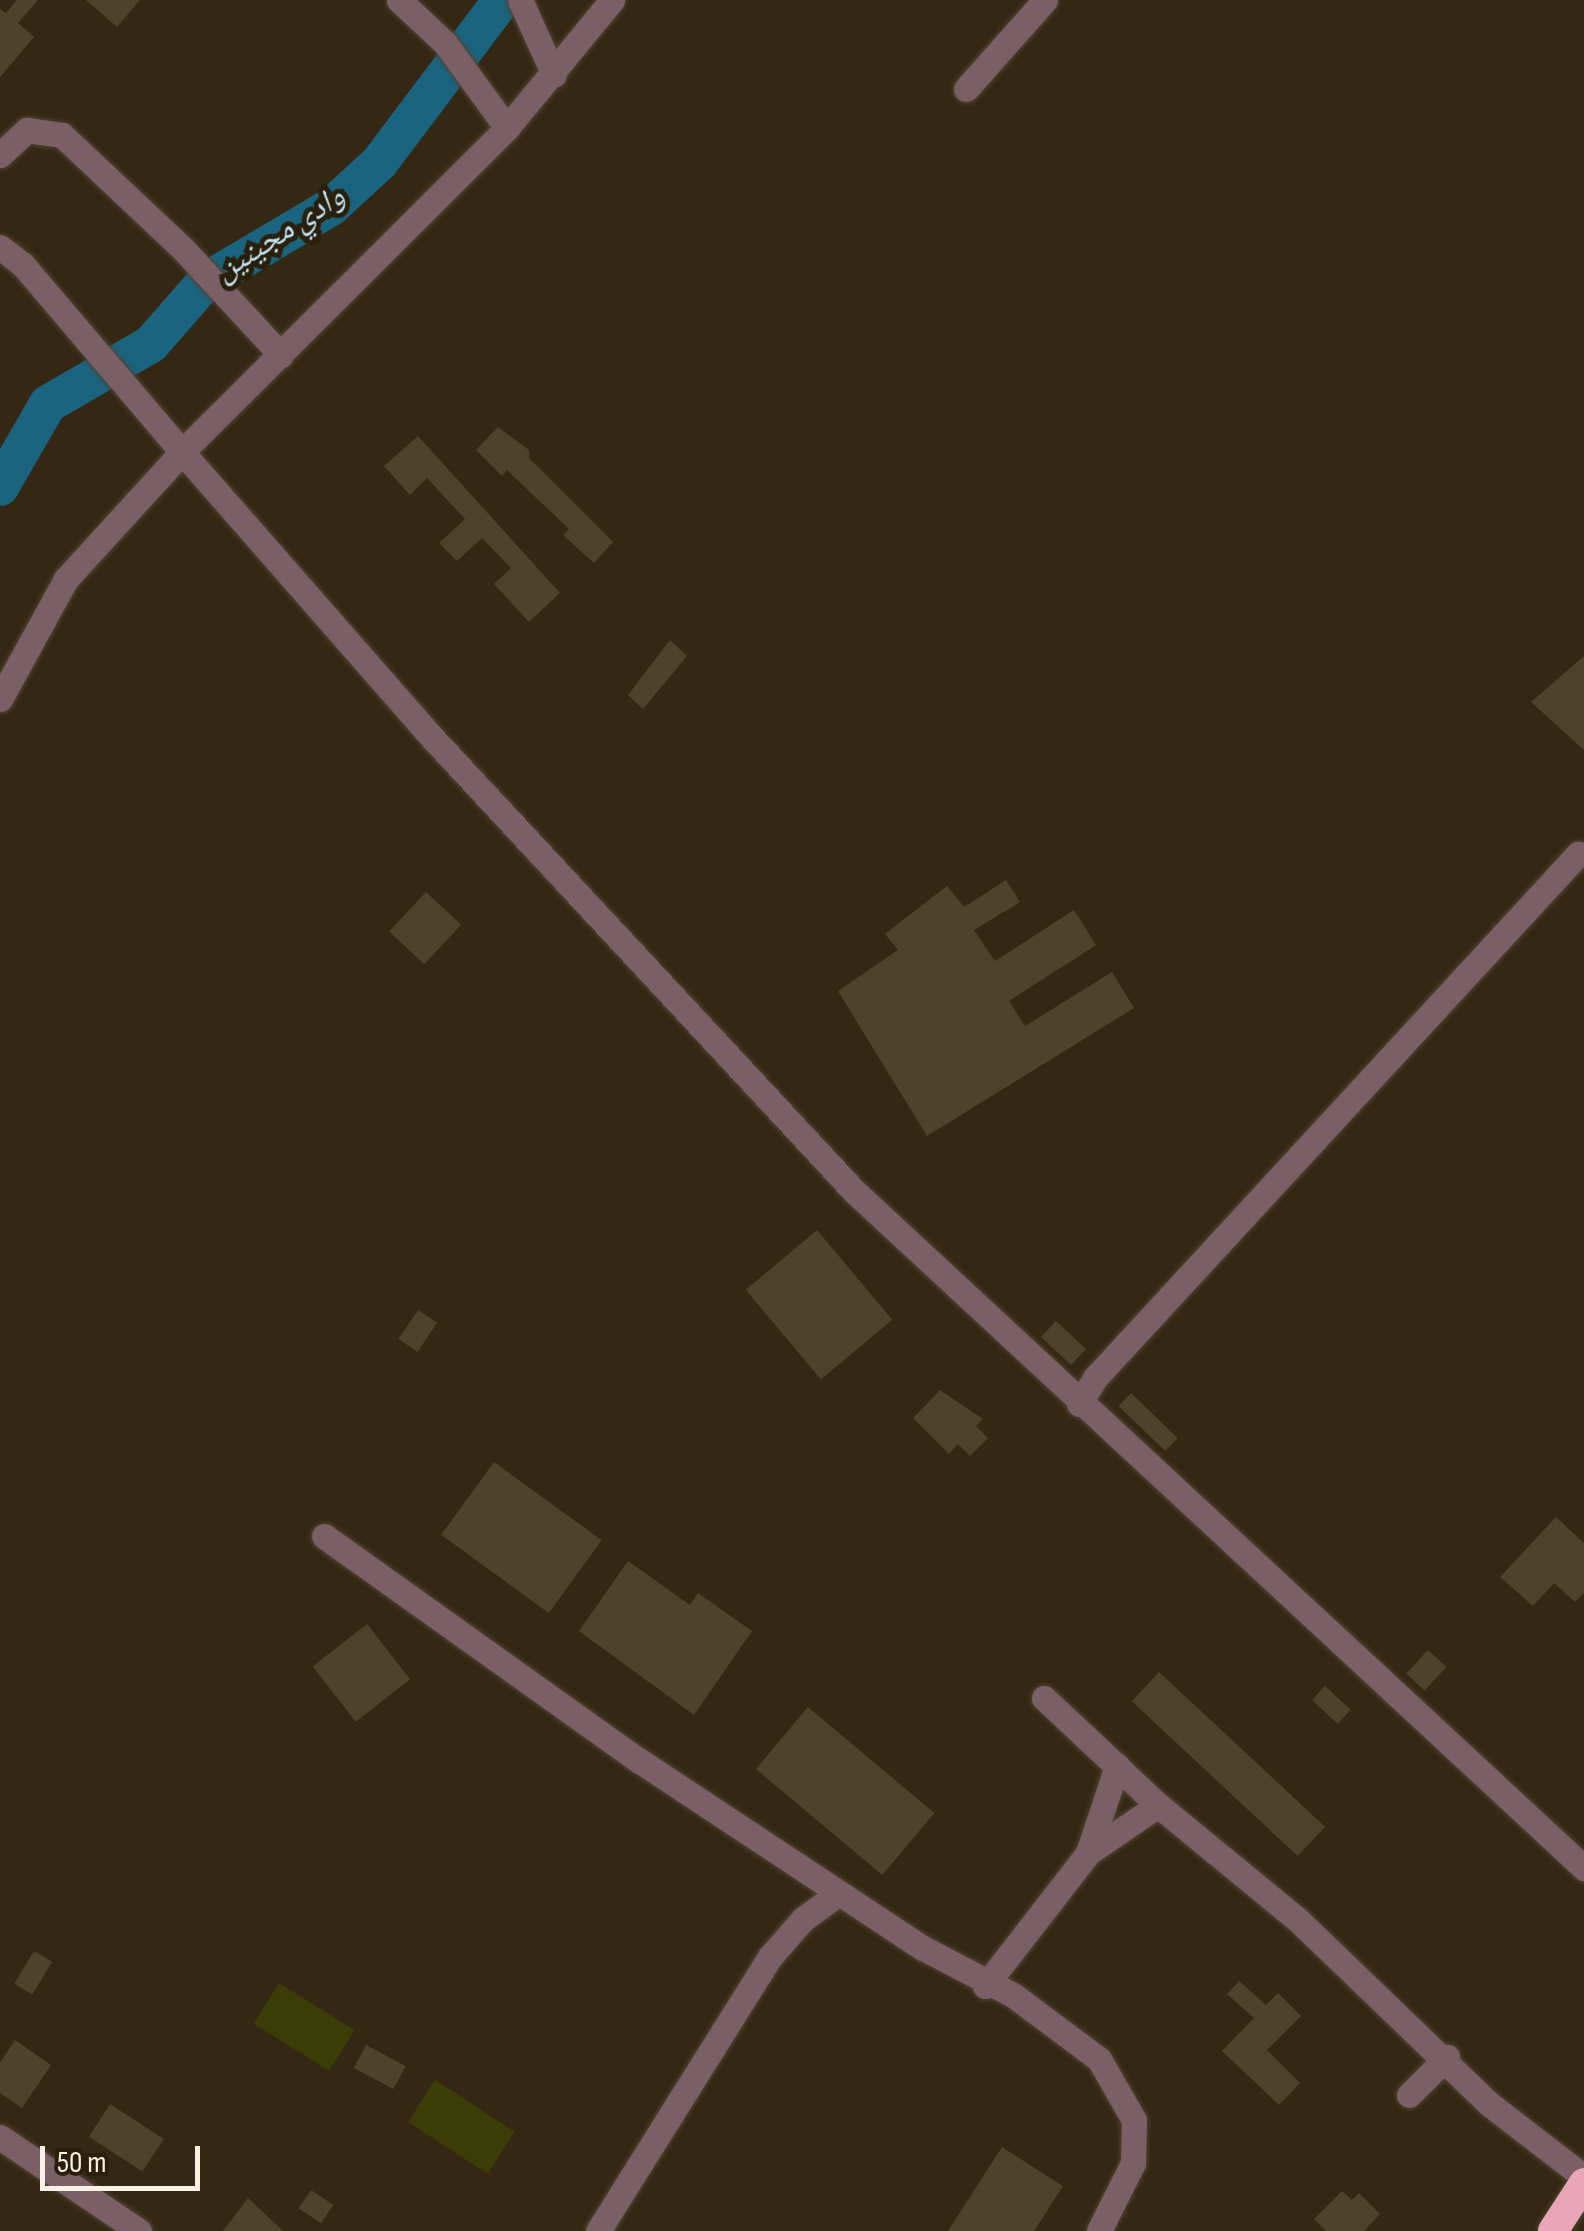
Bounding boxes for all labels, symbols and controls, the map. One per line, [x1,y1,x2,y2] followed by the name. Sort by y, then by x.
[208,178,352,290] water label: وادي مجينين
[45,2126,205,2188] scale bar
[57,2145,106,2181] text: 50 m

